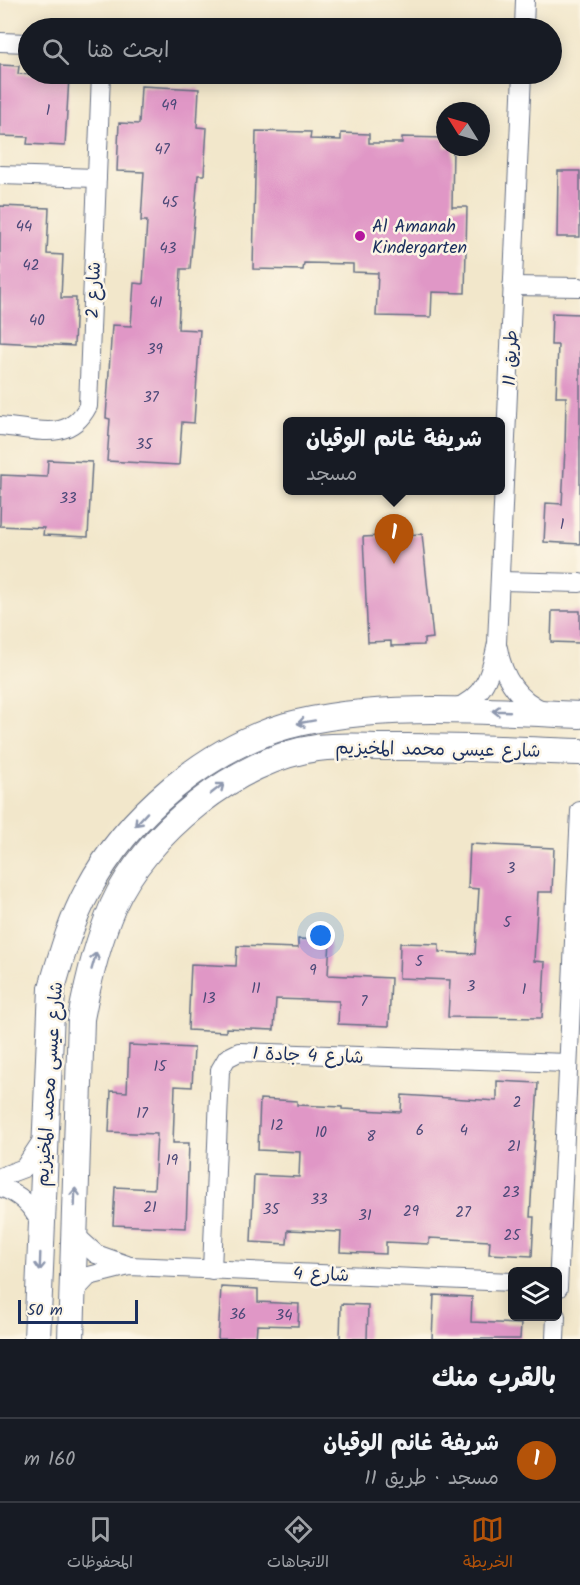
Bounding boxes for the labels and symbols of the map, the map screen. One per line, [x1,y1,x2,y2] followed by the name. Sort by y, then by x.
[161,94,177,118] house number: 49
[46,99,51,123] house number: 1
[436,102,490,156] north arrow
[154,138,171,162] house number: 47
[162,191,179,215] house number: 45
[372,213,467,263] place label: Al Amanah Kindergarten
[16,215,32,239] house number: 44
[353,229,367,243] marker: Al Amanah Kindergarten
[160,237,177,261] house number: 43
[23,254,39,278] house number: 42
[79,261,110,319] street label: شارع 2
[150,291,163,315] house number: 41
[29,309,45,333] house number: 40
[496,329,527,387] street label: طريق 11
[147,338,164,362] house number: 39
[143,386,160,410] house number: 37
[136,433,153,457] house number: 35
[59,487,77,511] house number: 33
[560,513,565,537] house number: 1
[374,514,414,564] pin: 1
[491,705,511,717] one-way arrow
[297,717,317,728] one-way arrow
[335,734,541,767] street label: شارع عيسى محمد المخيزيم
[208,783,224,796] one-way arrow
[134,812,149,827] one-way arrow
[507,857,516,881] house number: 3
[503,911,512,935] house number: 5
[306,921,335,950] your location
[415,950,424,974] house number: 5
[89,952,100,971] one-way arrow
[309,959,317,983] house number: 9
[467,975,476,999] house number: 3
[251,977,261,1001] house number: 11
[522,978,527,1002] house number: 1
[29,981,72,1188] street label: شارع عيسى محمد المخيزيم
[202,987,216,1011] house number: 13
[361,990,369,1014] house number: 7
[252,1040,364,1073] street label: شارع 4 جادة 1
[154,1055,167,1079] house number: 15
[513,1091,521,1115] house number: 2
[136,1102,149,1126] house number: 17
[270,1114,284,1138] house number: 12
[416,1119,424,1143] house number: 6
[460,1119,468,1143] house number: 4
[315,1121,328,1145] house number: 10
[366,1125,376,1149] house number: 8
[507,1135,521,1159] house number: 21
[166,1149,179,1173] house number: 19
[502,1181,520,1205] house number: 23
[69,1187,81,1207] one-way arrow
[310,1188,328,1212] house number: 33
[143,1196,157,1220] house number: 21
[263,1198,280,1222] house number: 35
[403,1200,420,1224] house number: 29
[455,1201,472,1225] house number: 27
[358,1204,372,1228] house number: 31
[504,1224,521,1248] house number: 25
[34,1252,45,1272] one-way arrow
[292,1260,349,1291] street label: شارع 4
[18,1297,138,1324] scale bar
[230,1303,246,1327] house number: 36
[276,1304,292,1328] house number: 34

